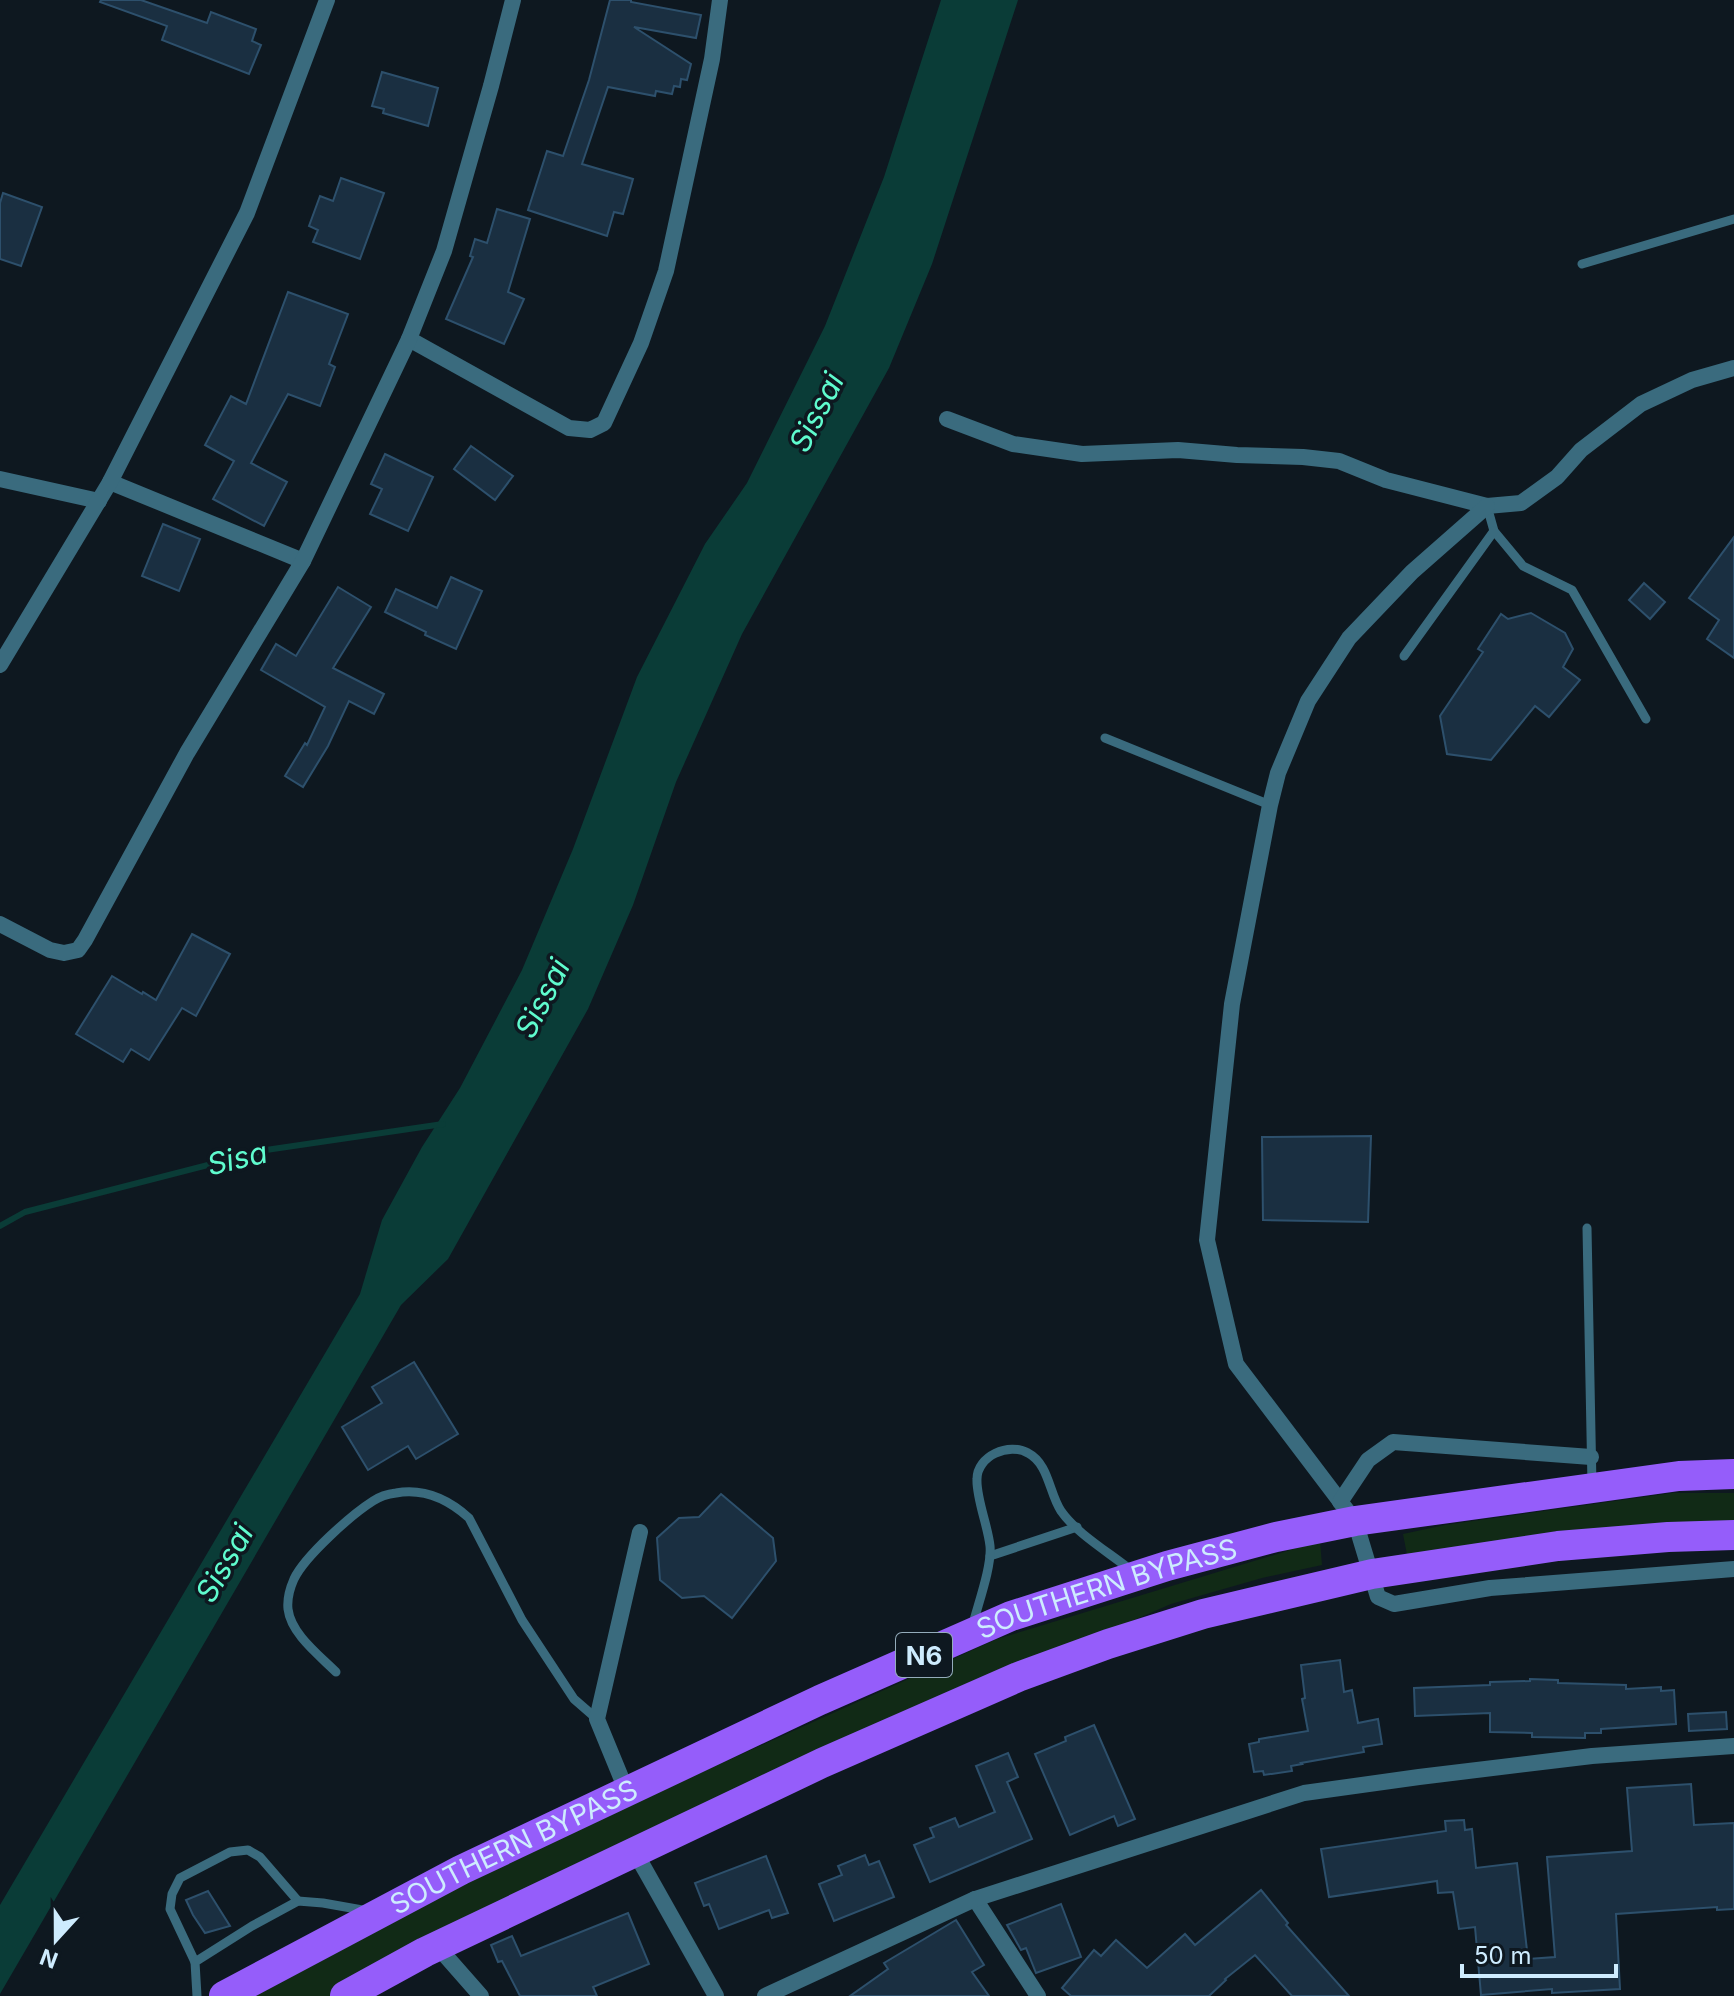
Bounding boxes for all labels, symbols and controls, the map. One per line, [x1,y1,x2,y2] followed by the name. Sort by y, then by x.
[781,366,851,458] water label: Sissai
[507,952,577,1044] water label: Sissai
[203,1134,271,1182] water label: Sisa
[187,1517,261,1608] water label: Sissai
[971,1531,1241,1646] street label: SOUTHERN BYPASS
[896,1633,952,1677] road number: N6
[384,1772,643,1922] street label: SOUTHERN BYPASS
[16,1900,96,1980] north arrow
[1462,1928,1616,1978] scale bar
[1474,1941,1532,1970] text: 50 m
[36,1944,61,1974] text: N

